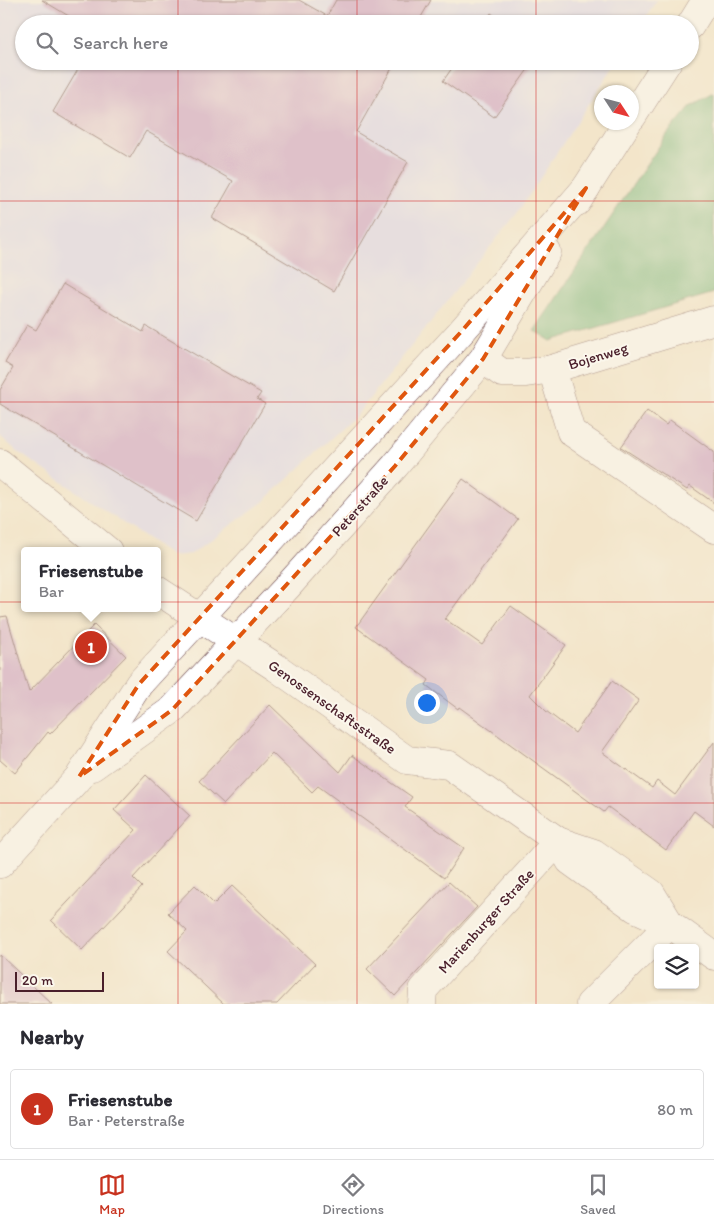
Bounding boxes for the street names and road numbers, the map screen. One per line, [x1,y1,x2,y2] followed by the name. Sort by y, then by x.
[566,338,630,374] street label: Bojenweg
[328,472,392,540] street label: Peterstraße
[265,656,399,758] street label: Genossenschaftsstraße
[434,865,538,977] street label: Marienburger Straße

